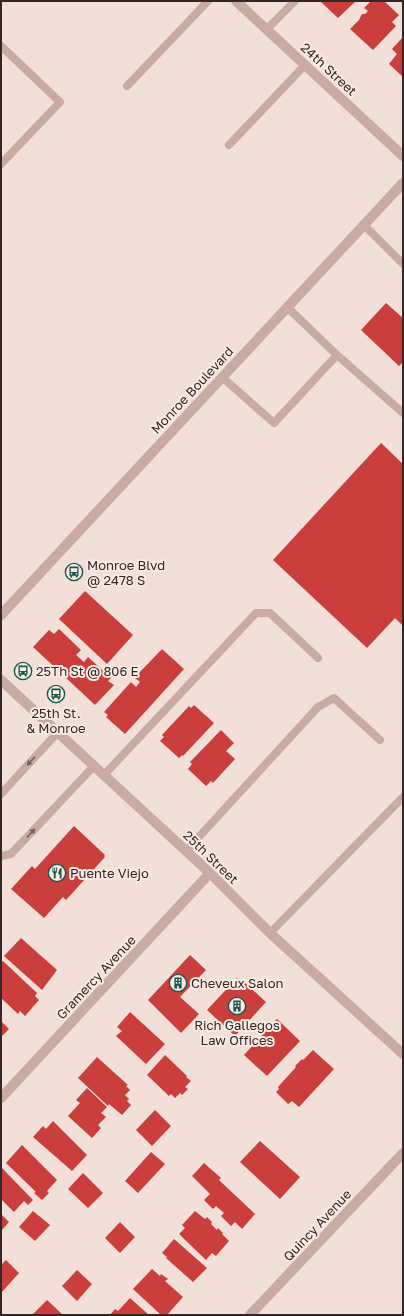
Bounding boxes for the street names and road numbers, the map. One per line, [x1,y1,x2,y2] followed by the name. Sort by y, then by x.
[298,39,360,99] street label: 24th Street
[147,343,237,437] street label: Monroe Boulevard
[180,827,242,887] street label: 25th Street
[53,932,139,1022] street label: Gramercy Avenue
[280,1186,354,1264] street label: Quincy Avenue

